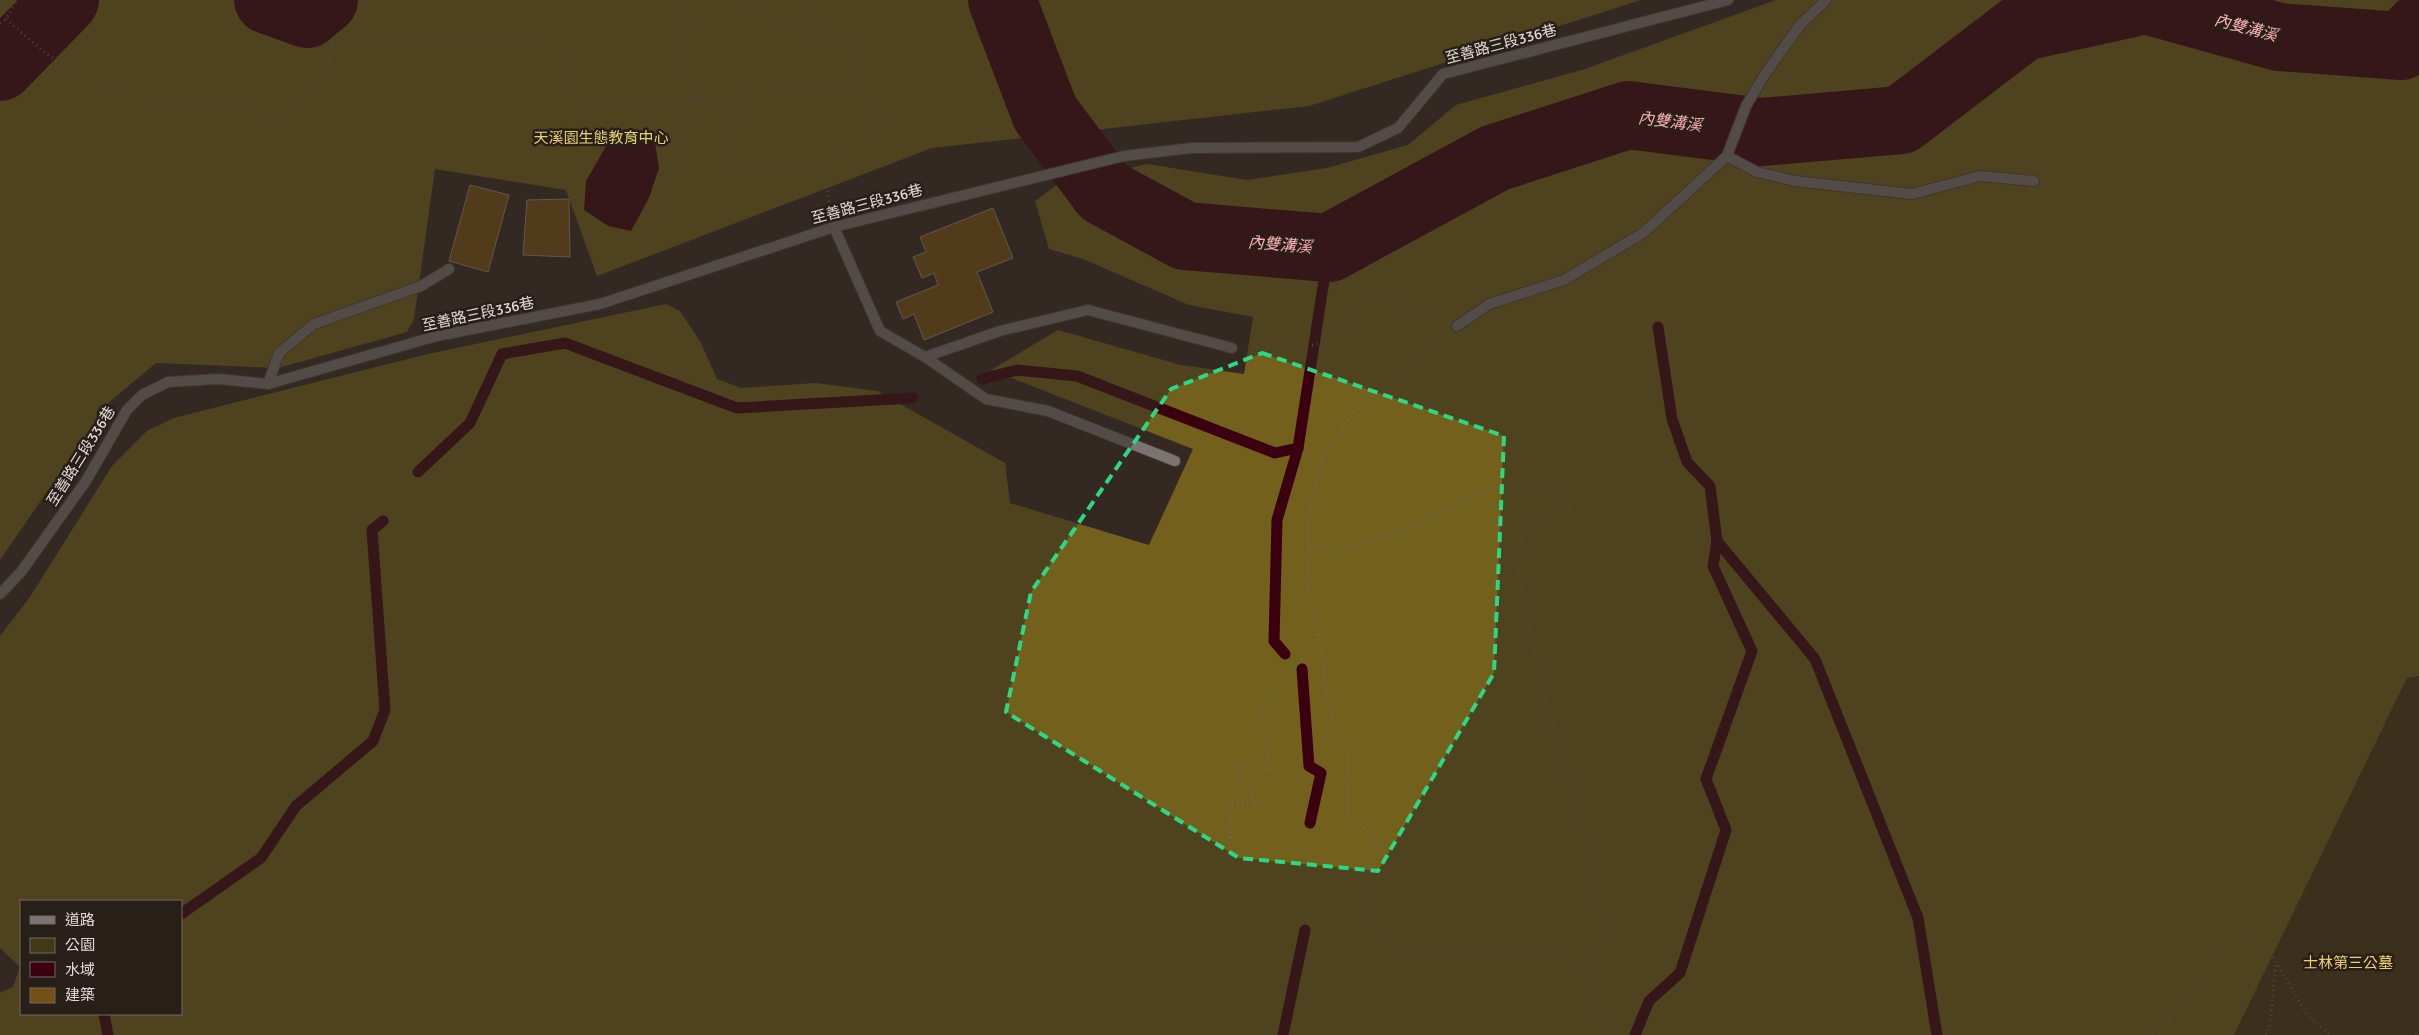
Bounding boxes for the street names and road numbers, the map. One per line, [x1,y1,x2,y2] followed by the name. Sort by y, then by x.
[1443,21,1559,67] street label: 至善路三段336巷
[809,181,925,227] street label: 至善路三段336巷
[420,293,536,335] street label: 至善路三段336巷
[43,403,119,509] street label: 至善路三段336巷

